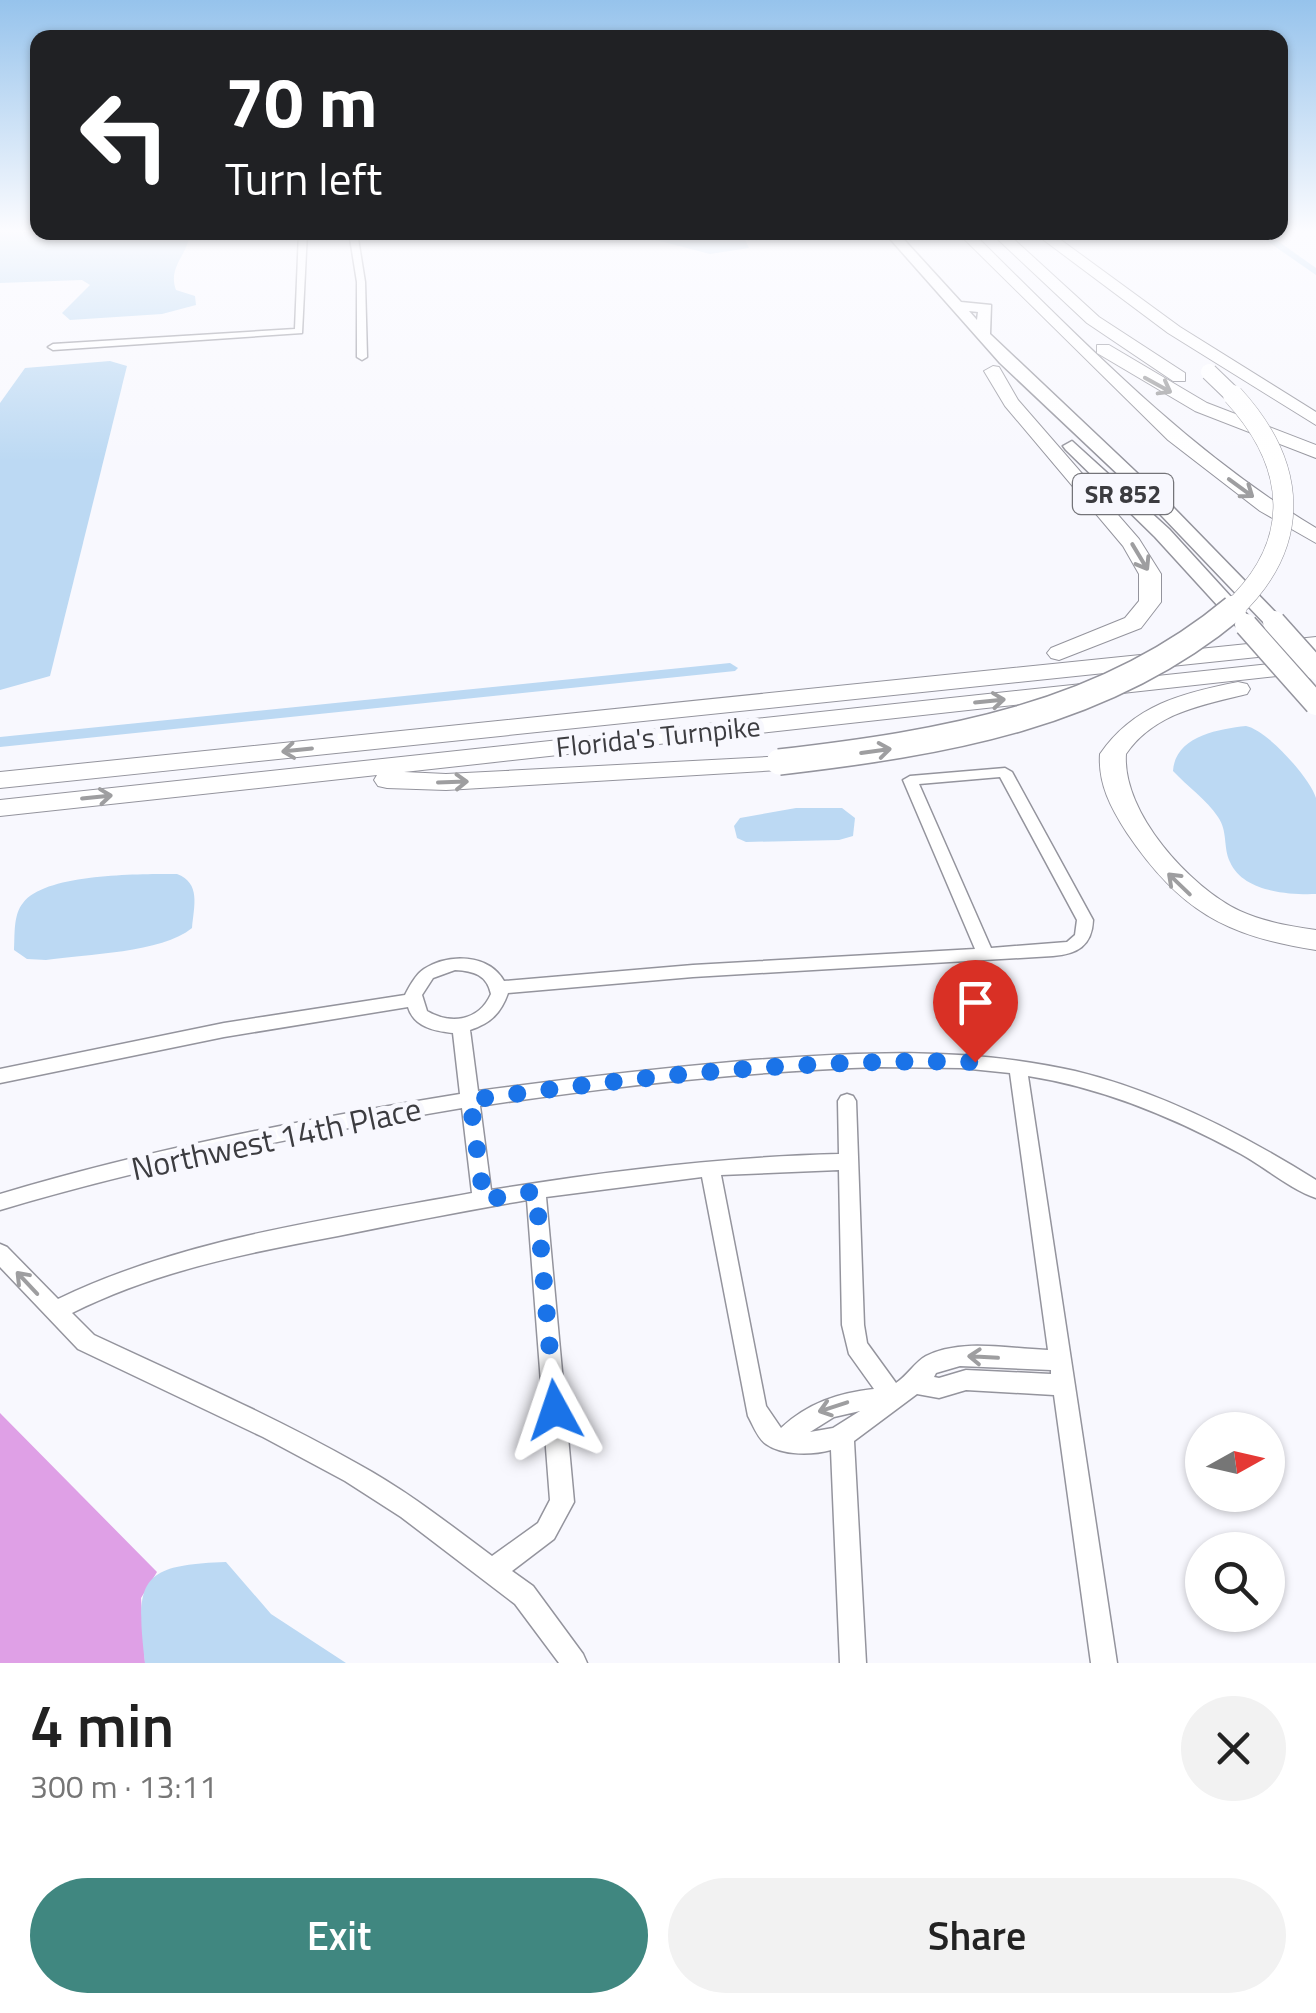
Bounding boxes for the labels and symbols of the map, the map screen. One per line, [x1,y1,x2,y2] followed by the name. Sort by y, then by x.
[1143,375,1173,395] one-way arrow
[1073,474,1173,514] road number: SR 852
[1227,477,1255,498] one-way arrow
[1129,542,1150,571] one-way arrow
[973,691,1006,710] one-way arrow
[554,704,762,768] street label: Florida's Turnpike
[281,741,313,760] one-way arrow
[860,741,892,759] one-way arrow
[437,772,469,791] one-way arrow
[80,787,113,806] one-way arrow
[1167,872,1191,896] one-way arrow
[933,960,1018,1063] pin
[127,1084,425,1192] street label: Northwest 14th Place
[16,1271,39,1296] one-way arrow
[967,1347,1000,1366] one-way arrow
[503,1358,607,1462] position arrow
[818,1399,849,1417] one-way arrow
[1185,1412,1285,1512] north arrow

